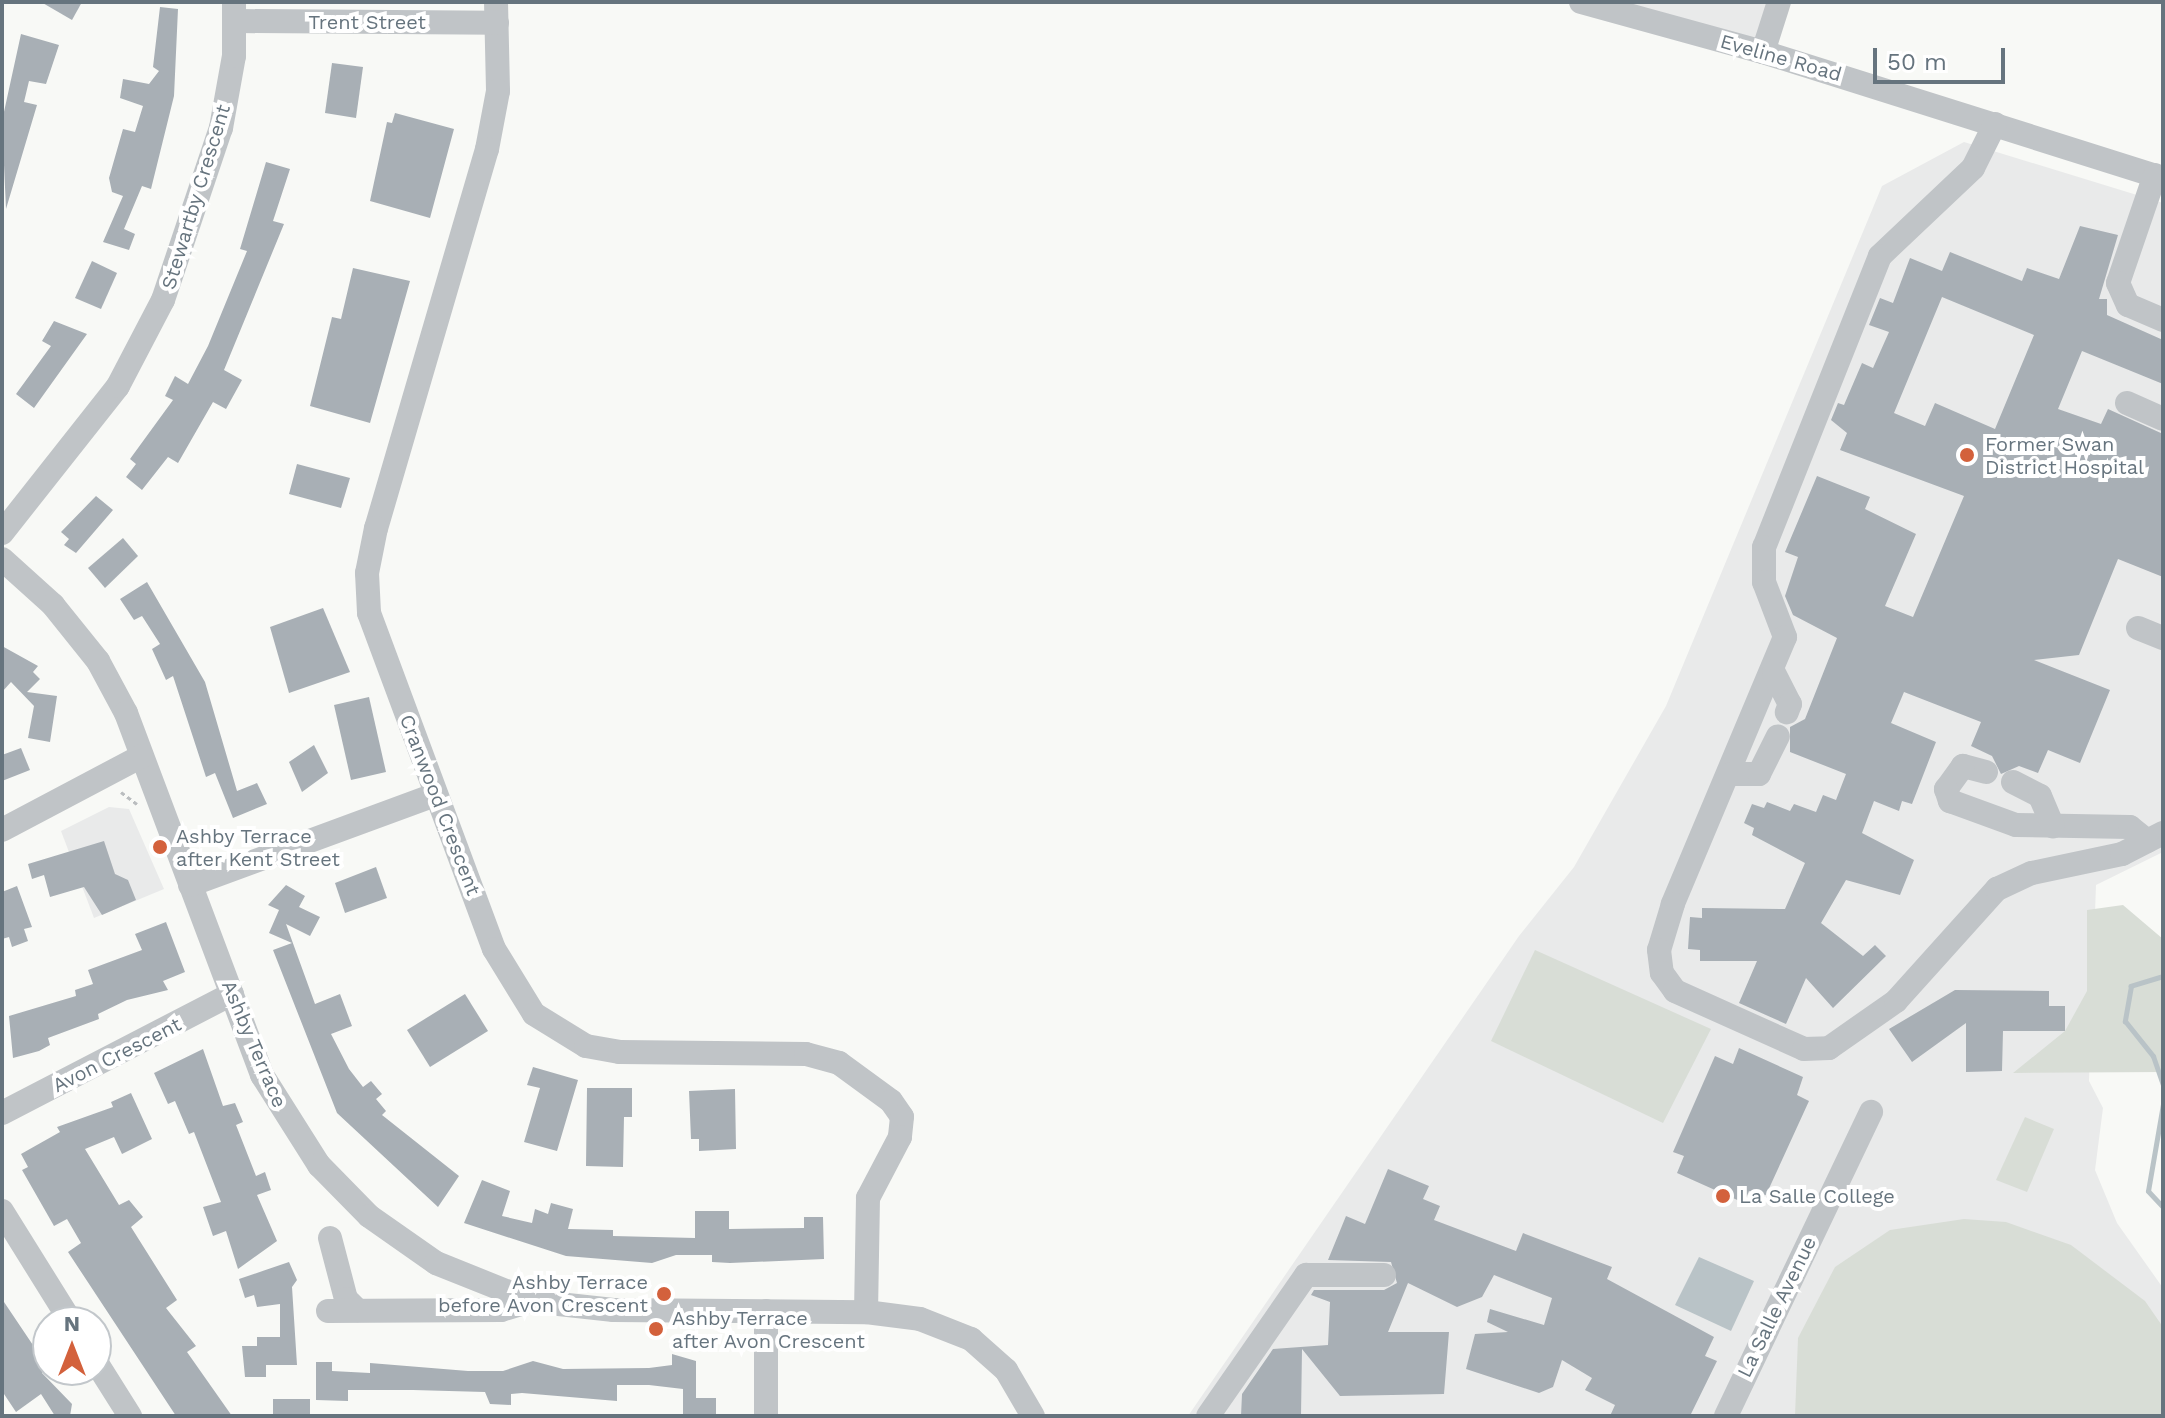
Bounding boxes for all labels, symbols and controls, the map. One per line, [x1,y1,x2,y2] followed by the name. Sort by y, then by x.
[308,10,426,34] street label: Trent Street
[1718,29,1844,87] street label: Eveline Road
[1877,32,2009,82] scale bar
[1887,48,1947,76] text: 50 m
[156,101,236,293] street label: Stewartby Crescent
[1985,432,2144,479] place label: Former Swan District Hospital
[1956,444,1978,466] marker: Former Swan District Hospital
[394,711,486,899] street label: Cranwood Crescent
[176,824,340,871] place label: Ashby Terrace after Kent Street
[151,838,169,856] marker: Ashby Terrace after Kent Street
[216,976,292,1112] street label: Ashby Terrace
[49,1012,185,1098] street label: Avon Crescent
[1739,1184,1895,1208] place label: La Salle College
[1714,1187,1732,1205] marker: La Salle College
[1732,1232,1822,1382] street label: La Salle Avenue
[437,1270,648,1317] place label: Ashby Terrace before Avon Crescent
[655,1285,673,1303] marker: Ashby Terrace before Avon Crescent
[32,1306,112,1386] north arrow
[672,1306,866,1353] place label: Ashby Terrace after Avon Crescent
[64,1311,80,1336] text: N
[647,1320,665,1338] marker: Ashby Terrace after Avon Crescent

